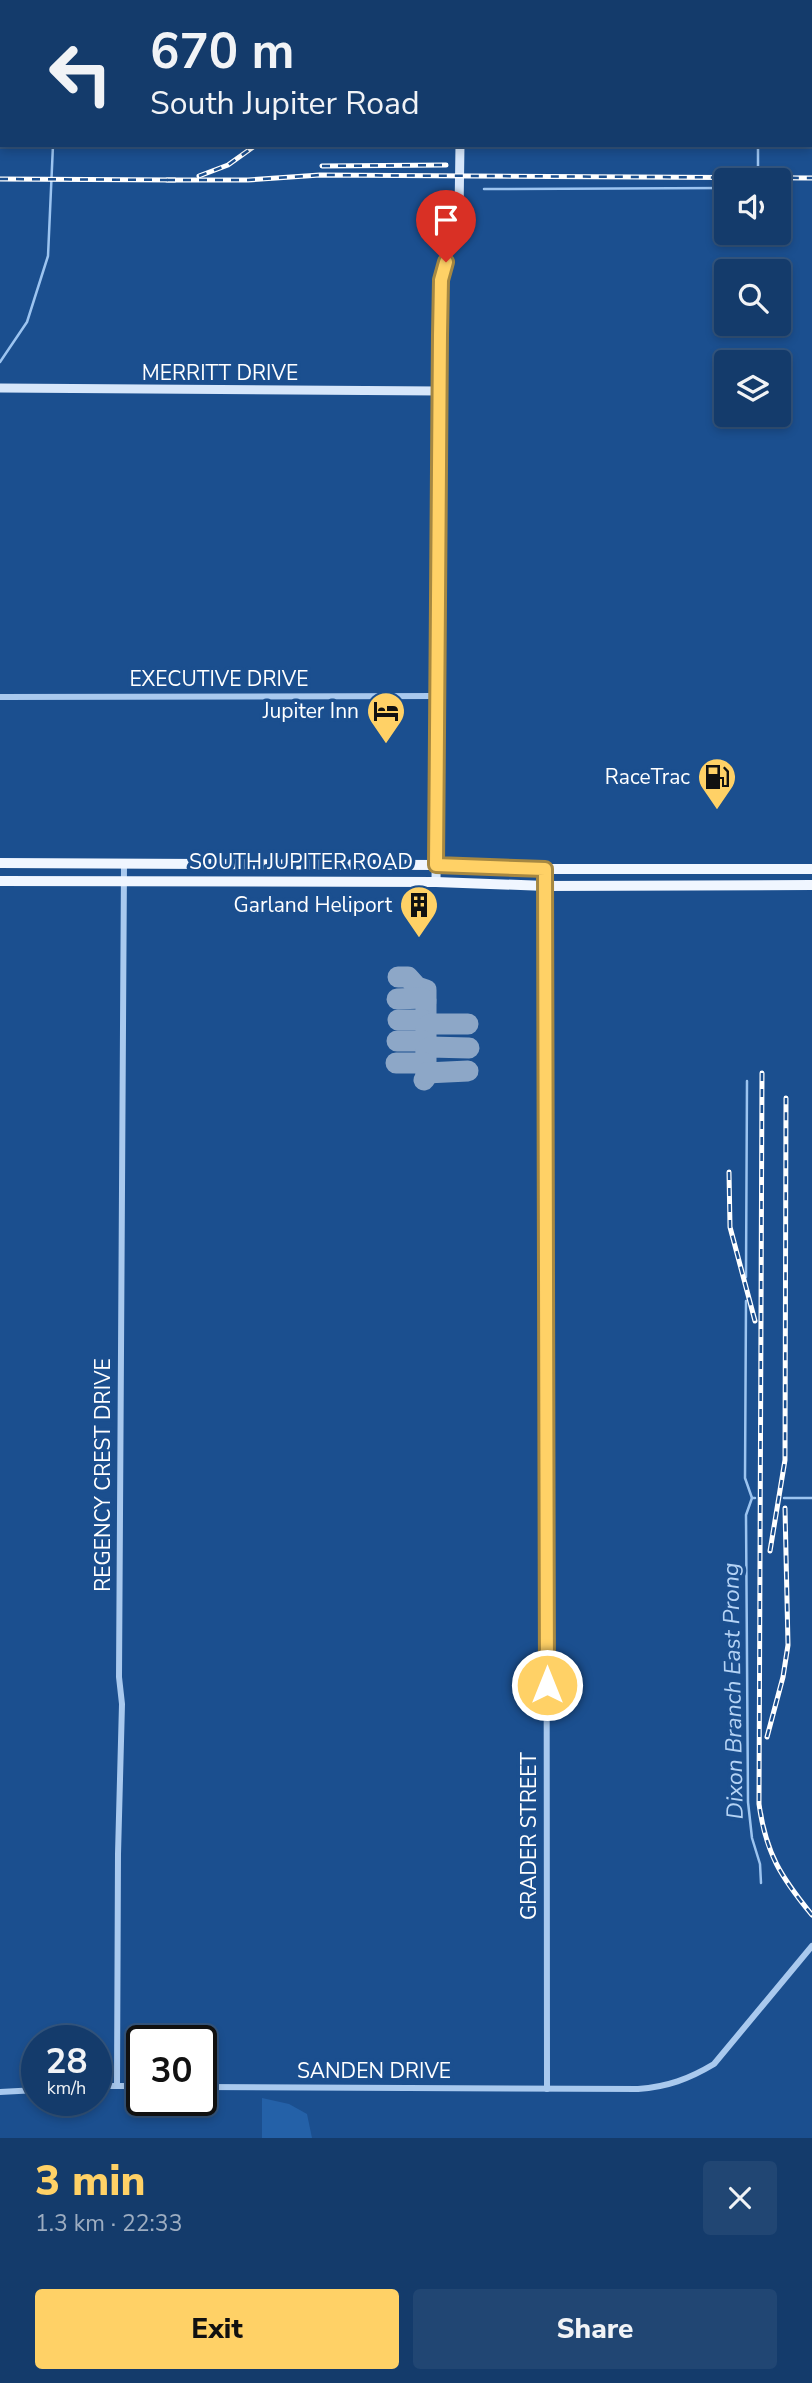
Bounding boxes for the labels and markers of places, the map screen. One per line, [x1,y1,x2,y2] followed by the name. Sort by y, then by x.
[416,190,476,262] pin
[365,690,407,745] hotel icon: Jupiter Inn
[262,697,359,725] place label: Jupiter Inn
[696,756,738,811] fuel station icon: RaceTrac
[605,763,690,791] place label: RaceTrac
[398,884,440,939] building icon: Garland Heliport
[234,891,393,919] place label: Garland Heliport

